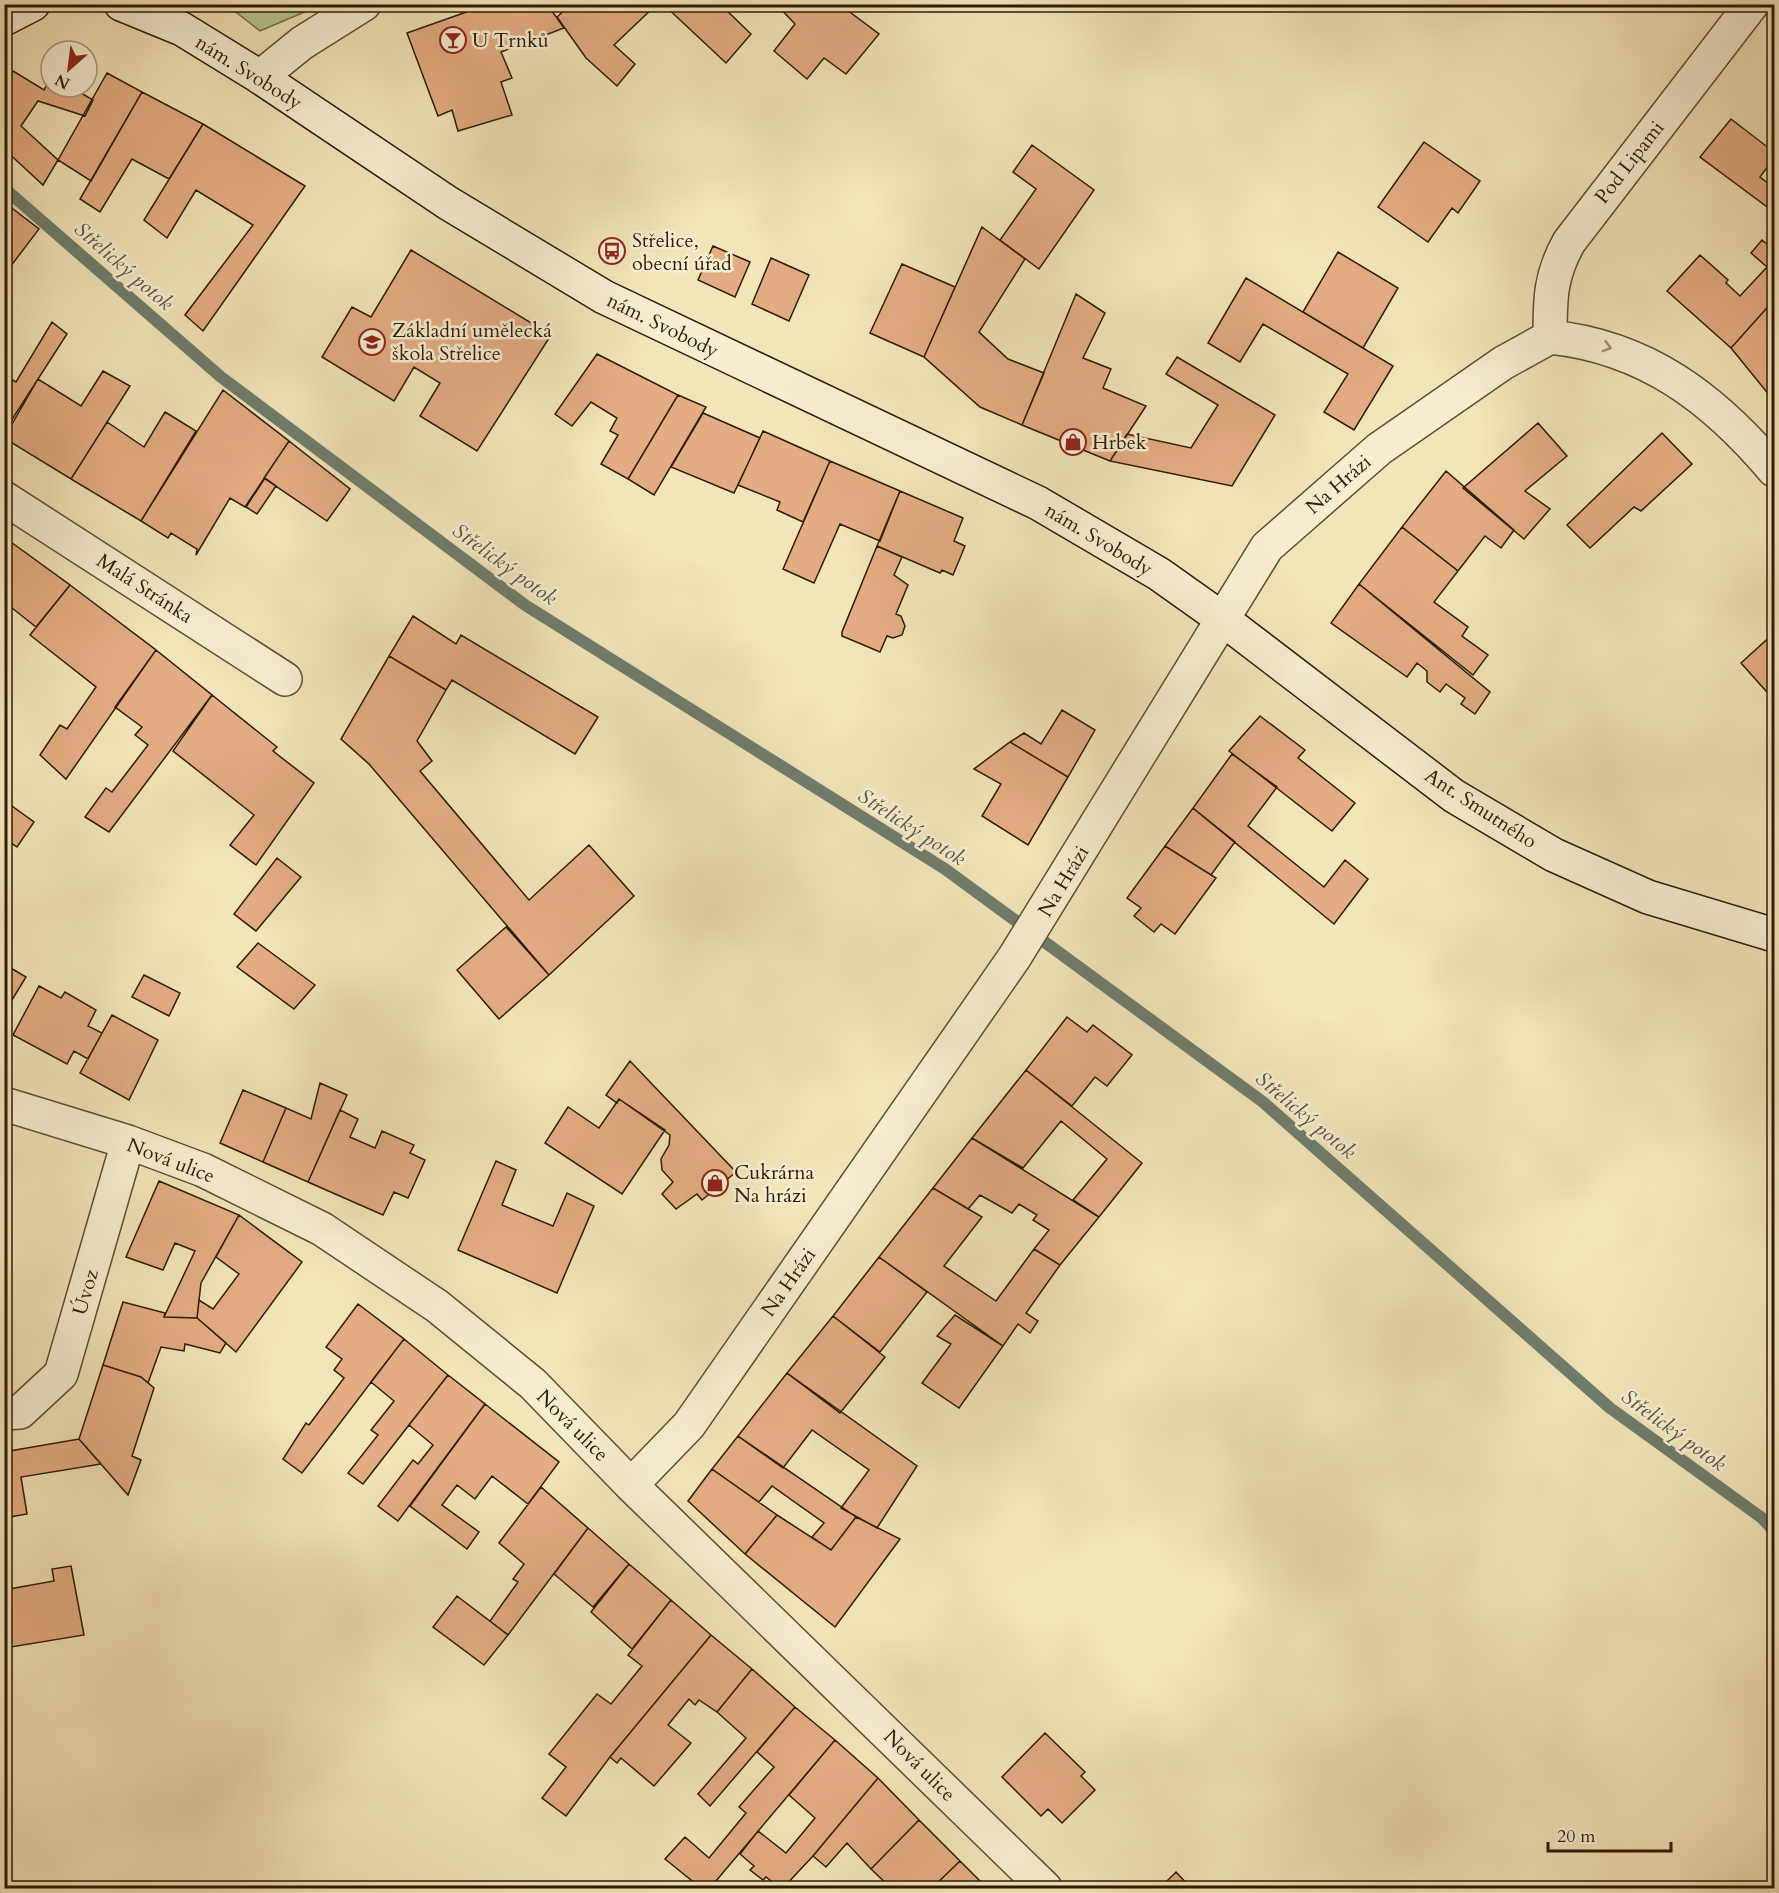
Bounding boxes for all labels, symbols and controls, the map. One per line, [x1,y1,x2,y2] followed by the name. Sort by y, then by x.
[438,25,468,55] bar icon: U Trnků
[472,27,549,54] place label: U Trnků
[190,29,308,116] street label: nám. Svobody
[39,39,99,99] north arrow
[51,68,74,94] text: N
[1589,115,1670,209] street label: Pod Lipami
[68,215,180,318] water label: Střelický potok
[632,227,732,277] place label: Střelice, obecní úřad
[597,236,627,266] bus stop icon: Střelice, obecní úřad
[602,287,723,364] street label: nám. Svobody
[392,317,552,367] place label: Základní umělecká škola Střelice
[357,327,387,357] school or university icon: Základní umělecká škola Střelice
[1602,340,1612,353] one-way arrow
[1058,427,1088,457] shop icon: Hrbek
[1092,429,1147,456] place label: Hrbek
[1300,448,1377,520] street label: Na Hrázi
[1040,497,1158,582] street label: nám. Svobody
[446,516,564,613] water label: Střelický potok
[91,547,198,630] street label: Malá Stránka
[1419,762,1542,855] street label: Ant. Smutného
[852,782,972,873] water label: Střelický potok
[1032,840,1095,922] street label: Na Hrázi
[1249,1065,1363,1166] water label: Střelický potok
[123,1131,219,1190] street label: Nová ulice
[734,1159,815,1209] place label: Cukrárna Na hrázi
[700,1168,730,1198] shop icon: Cukrárna Na hrázi
[755,1242,822,1322] street label: Na Hrázi
[66,1266,105,1318] street label: Úvoz
[1615,1382,1733,1479] water label: Střelický potok
[531,1383,615,1467] street label: Nová ulice
[878,1723,962,1807] street label: Nová ulice
[1548,1815,1671,1853] scale bar
[1557,1824,1596,1849] text: 20 m

